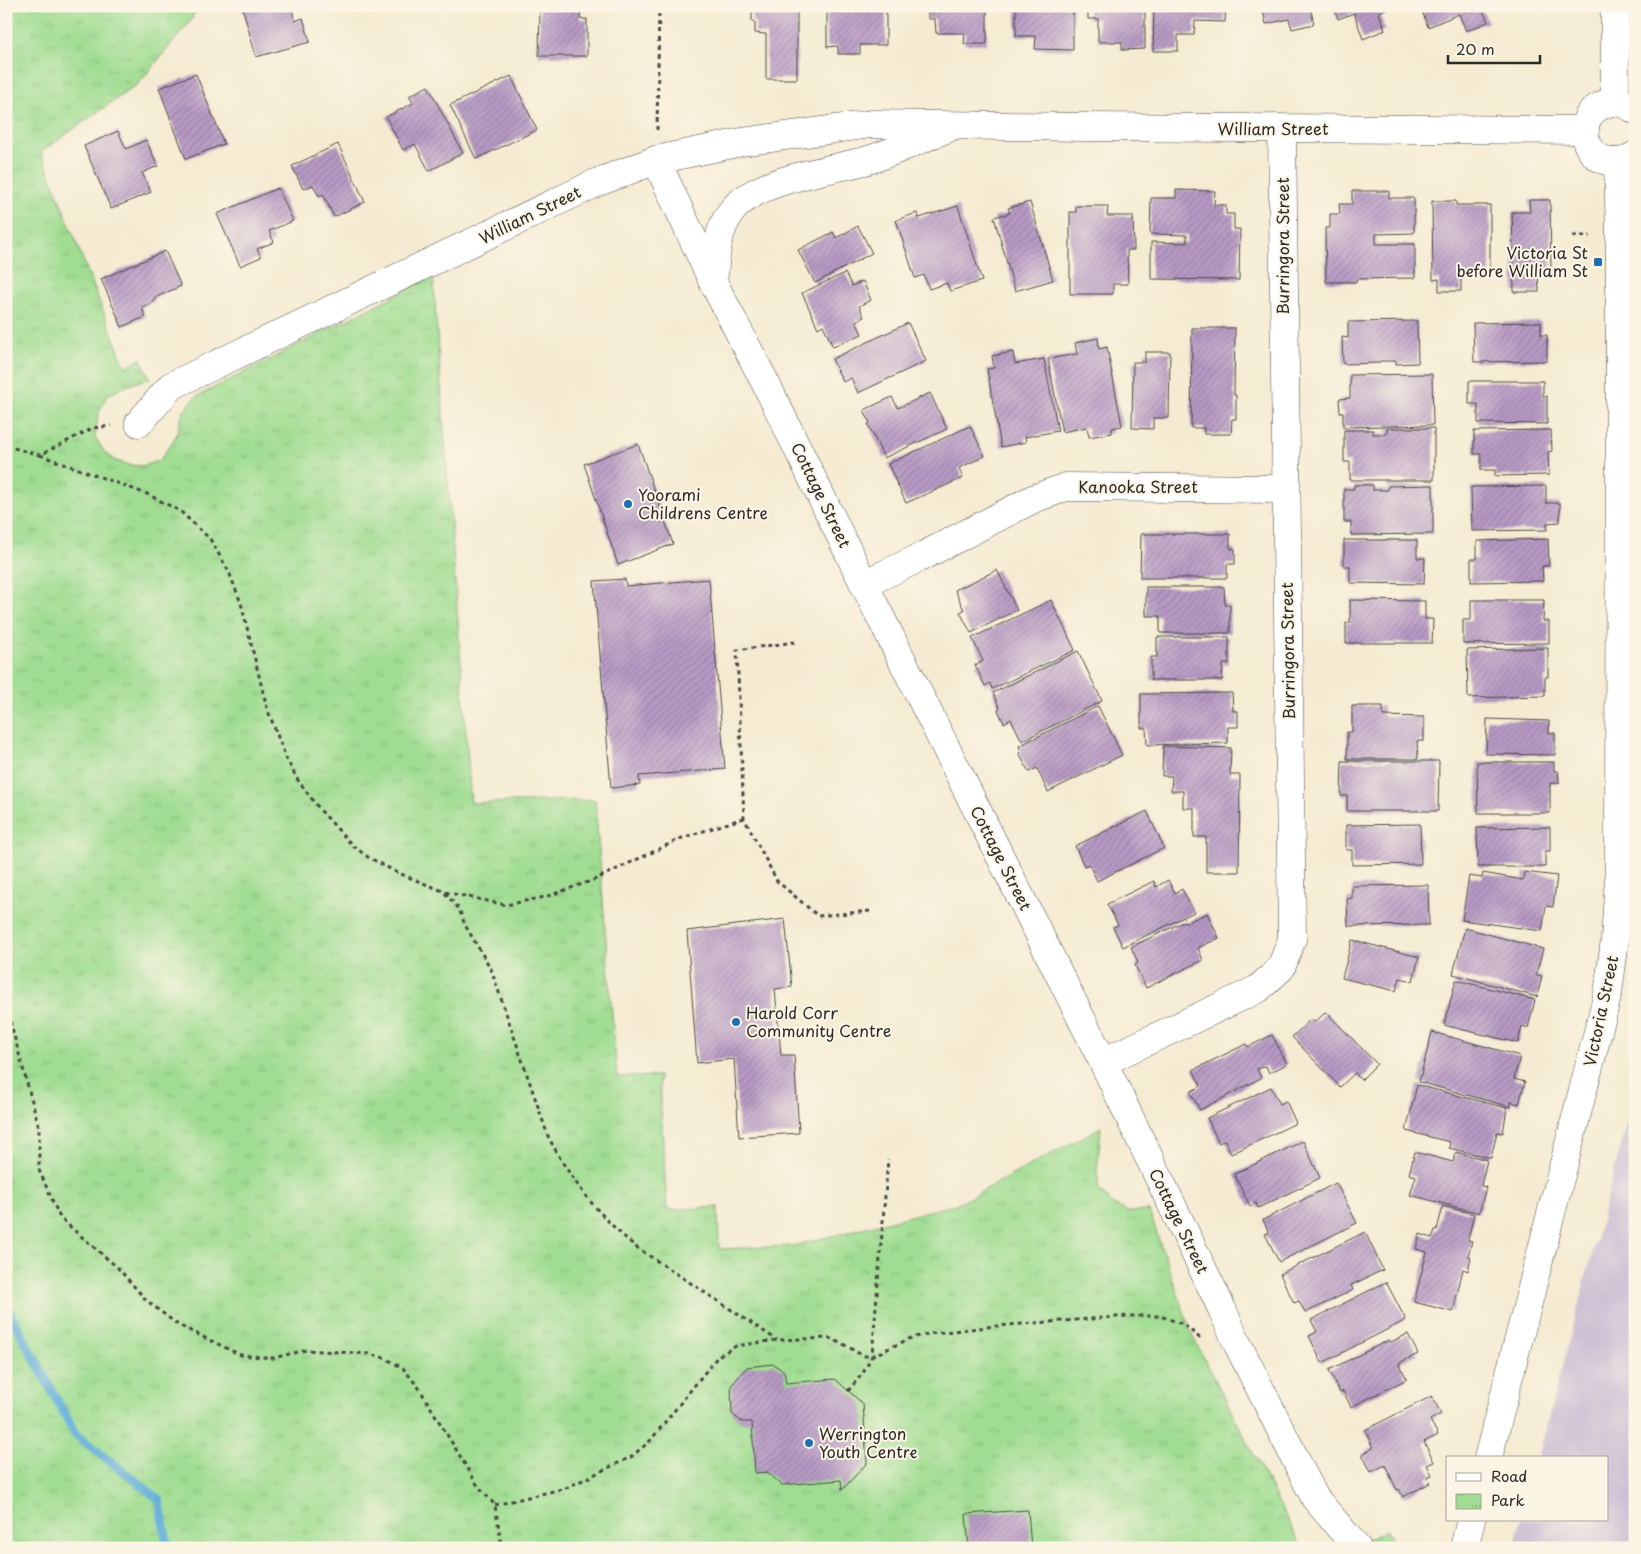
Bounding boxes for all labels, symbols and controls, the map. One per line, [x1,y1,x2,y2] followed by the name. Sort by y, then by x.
[1448,32,1541,64] scale bar
[1456,37,1495,60] text: 20 m
[1218,116,1329,140] street label: William Street
[1270,177,1294,315] street label: Burringora Street
[474,179,585,249] street label: William Street
[1457,240,1588,282] place label: Victoria St before William St
[1592,256,1604,268] marker: Victoria St before William St
[786,438,858,551] street label: Cottage Street
[1078,474,1198,498] street label: Kanooka Street
[638,482,768,524] place label: Yoorami Childrens Centre
[622,498,634,510] marker: Yoorami Childrens Centre
[1274,582,1300,720] street label: Burringora Street
[965,801,1039,914] street label: Cottage Street
[1577,953,1624,1069] street label: Victoria Street
[746,1000,891,1042] place label: Harold Corr Community Centre
[730,1016,742,1028] marker: Harold Corr Community Centre
[1144,1164,1216,1277] street label: Cottage Street
[819,1421,917,1463] place label: Werrington Youth Centre
[803,1437,815,1449] marker: Werrington Youth Centre
[1446,1456,1608,1522] legend
[1491,1464,1527,1487] text: Road
[1491,1488,1525,1511] text: Park

